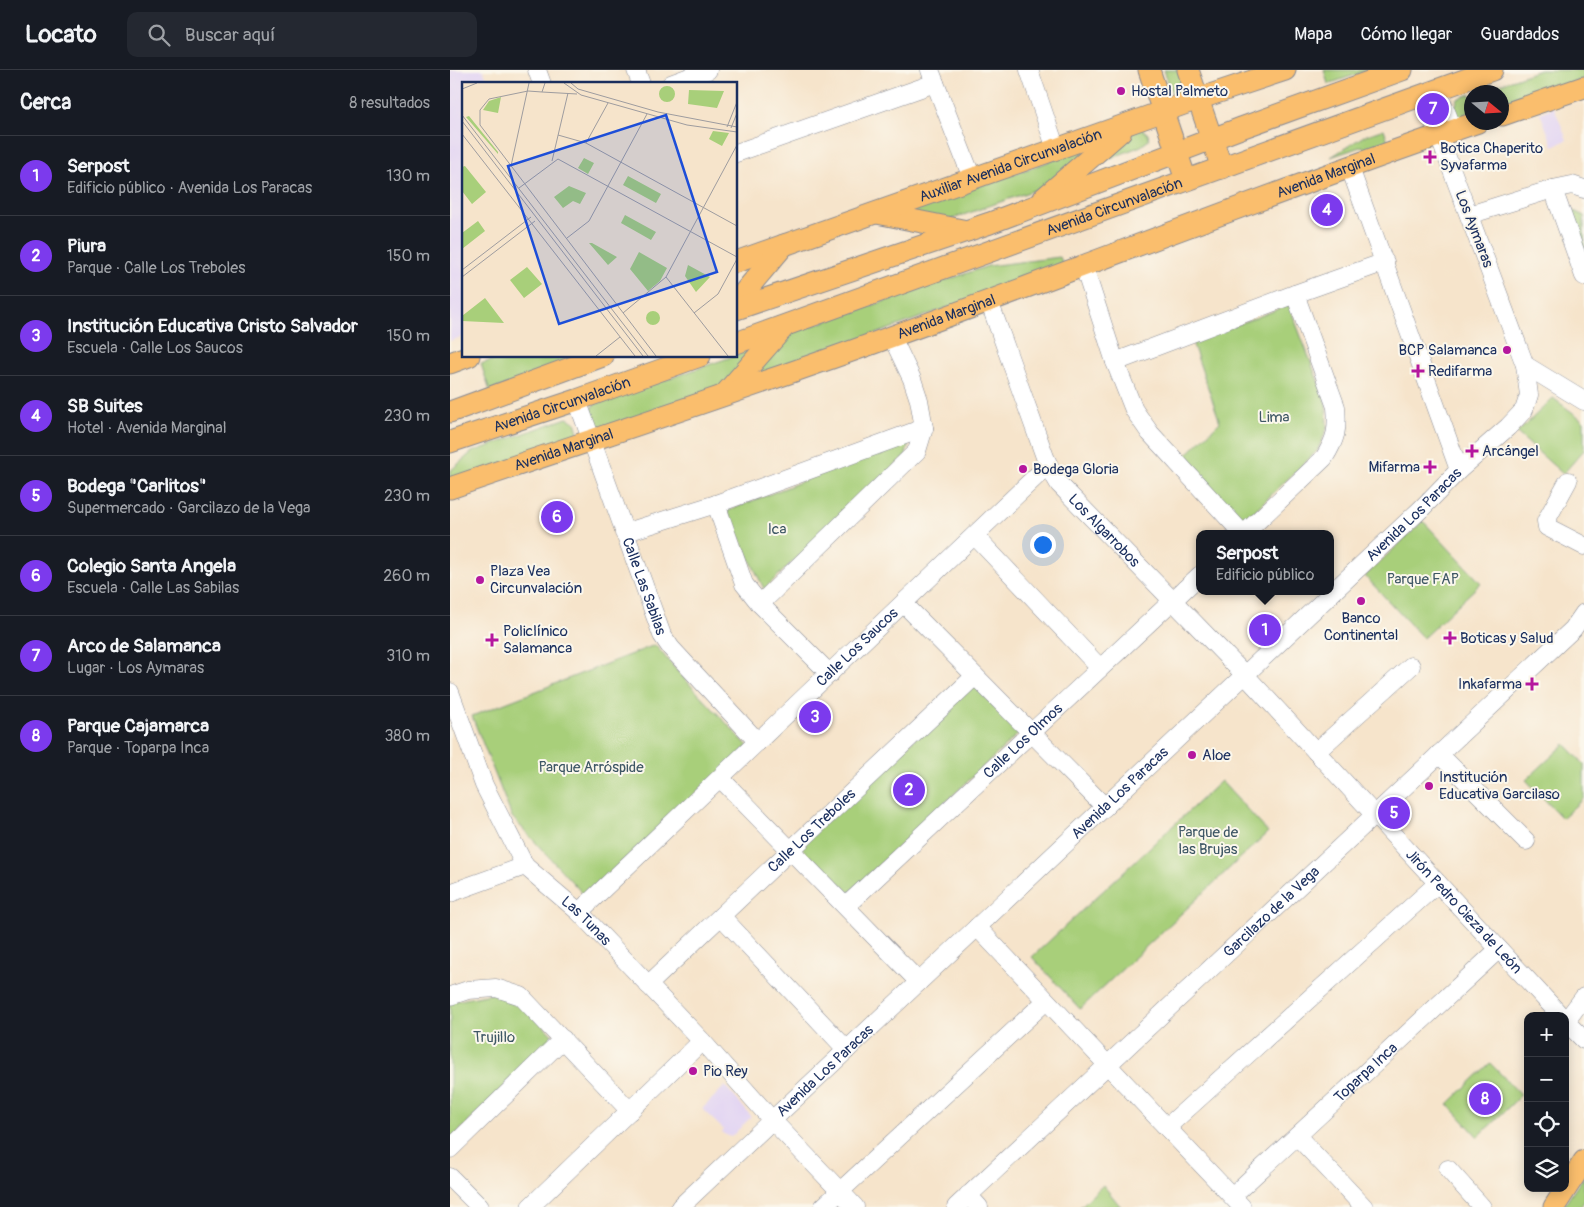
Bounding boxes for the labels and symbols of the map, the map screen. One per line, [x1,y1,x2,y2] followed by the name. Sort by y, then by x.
[462,82,738,358] inset map
[1131,82,1228,101] place label: Hostal Palmeto
[1115,85,1127,97] marker: Hostal Palmeto
[1464,85,1509,130] north arrow
[1417,90,1449,128] pin: 7
[916,124,1104,206] street label: Auxiliar Avenida Circunvalación
[1440,139,1543,175] place label: Botica Chaperito Syvafarma
[1274,149,1378,202] street label: Avenida Marginal
[1424,151,1436,163] marker: Botica Chaperito Syvafarma
[1043,173,1185,240] street label: Avenida Circunvalación
[1451,188,1498,271] street label: Los Aymaras
[1311,191,1343,229] pin: 4
[894,290,998,343] street label: Avenida Marginal
[1399,341,1497,360] place label: BCP Salamanca
[1501,344,1513,356] marker: BCP Salamanca
[1428,362,1492,381] place label: Redifarma
[1412,365,1424,377] marker: Redifarma
[491,372,633,437] street label: Avenida Circunvalación
[1258,408,1290,427] park label: Lima
[511,424,616,475] street label: Avenida Marginal
[1482,442,1539,461] place label: Arcángel
[1466,445,1478,457] marker: Arcángel
[1368,458,1420,477] place label: Mifarma
[1033,460,1119,479] place label: Bodega Gloria
[1424,461,1436,473] marker: Mifarma
[1017,463,1029,475] marker: Bodega Gloria
[1362,463,1466,565] street label: Avenida Los Paracas
[1064,490,1144,571] street label: Los Algarrobos
[541,498,573,536] pin: 6
[768,520,786,539] park label: Ica
[1030,532,1056,558] your location
[618,535,671,638] street label: Calle Las Sabilas
[490,562,582,598] place label: Plaza Vea Circunvalación
[1387,570,1459,589] park label: Parque FAP
[474,574,486,586] marker: Plaza Vea Circunvalación
[1355,595,1367,607] marker: Banco Continental
[812,603,902,691] street label: Calle Los Saucos
[1324,609,1398,645] place label: Banco Continental
[1249,611,1281,649] pin: 1
[503,622,572,658] place label: Policlínico Salamanca
[1460,629,1554,648] place label: Boticas y Salud
[1444,632,1456,644] marker: Boticas y Salud
[485,633,499,647] marker: Policlínico Salamanca
[1458,675,1522,694] place label: Inkafarma
[1526,678,1538,690] marker: Inkafarma
[799,698,831,736] pin: 3
[979,699,1067,782] street label: Calle Los Olmos
[1067,742,1172,843] street label: Avenida Los Paracas
[1202,746,1231,765] place label: Aloe
[1186,749,1198,761] marker: Aloe
[538,758,644,777] park label: Parque Arróspide
[1439,768,1560,804] place label: Institución Educativa Garcilaso
[893,771,925,809] pin: 2
[1423,780,1435,792] marker: Institución Educativa Garcilaso
[764,784,860,877] street label: Calle Los Treboles
[1378,794,1410,832] pin: 5
[1178,823,1239,859] park label: Parque de las Brujas
[1402,845,1526,978] street label: Jirón Pedro Cieza de León
[1219,862,1323,961] street label: Garcilazo de la Vega
[557,892,616,950] street label: Las Tunas
[772,1020,878,1121] street label: Avenida Los Paracas
[473,1028,515,1047] park label: Trujillo
[1330,1038,1401,1107] street label: Toparpa Inca
[703,1062,748,1081] place label: Pio Rey
[687,1065,699,1077] marker: Pio Rey
[1469,1080,1501,1118] pin: 8

